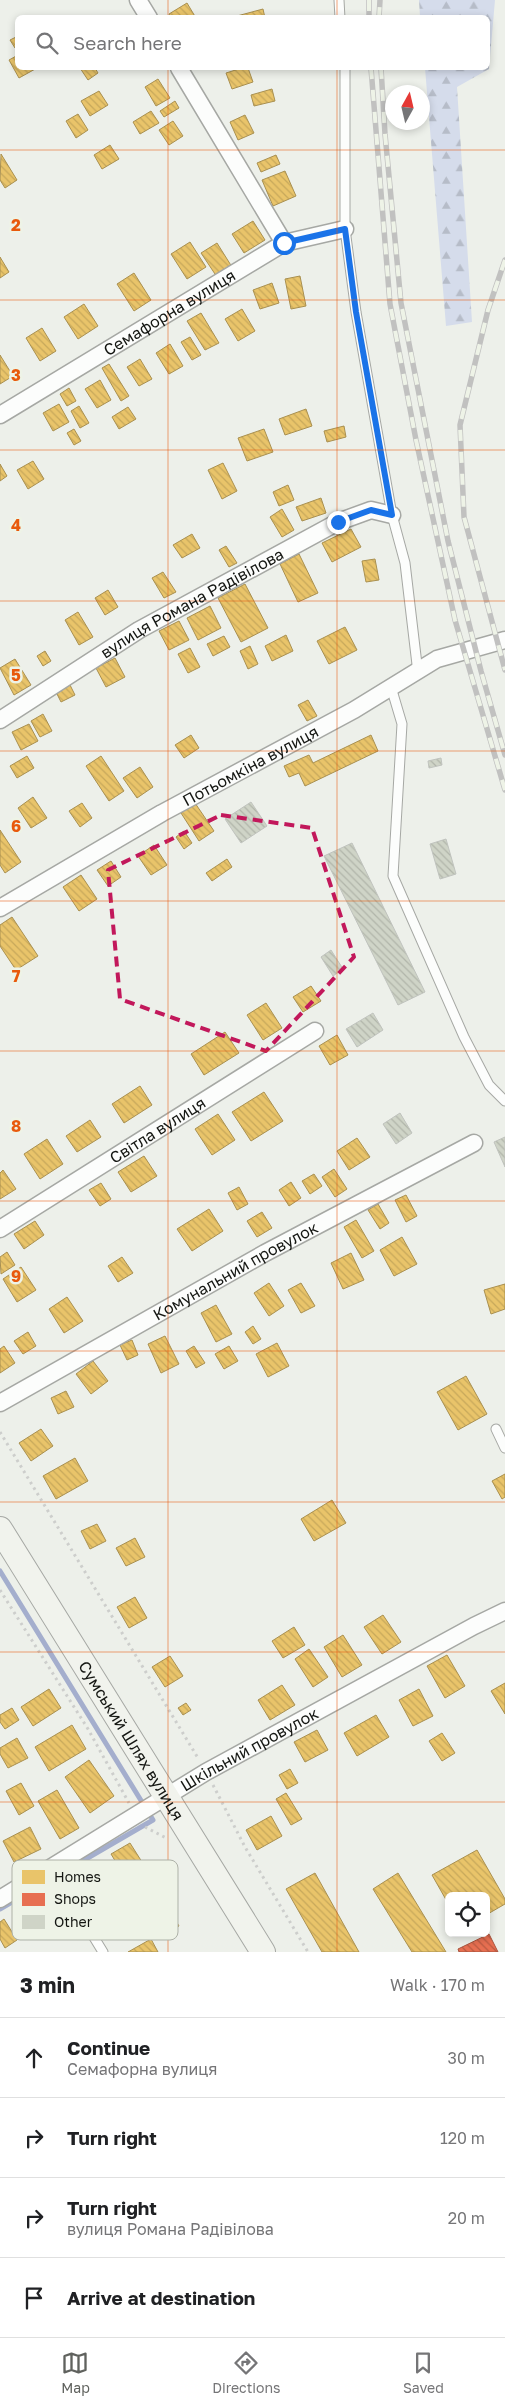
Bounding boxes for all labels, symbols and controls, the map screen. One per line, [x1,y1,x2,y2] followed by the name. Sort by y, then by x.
[15,15,490,70] search box
[33,29,61,57] icon: search
[73,31,182,54] text: Search here
[385,85,430,130] north arrow
[11,215,21,235] text: 2
[273,232,296,255] route start
[100,265,239,360] street label: Семафорна вулиця
[11,365,21,385] text: 3
[327,511,350,534] route end
[11,515,21,535] text: 4
[97,543,287,662] street label: вулиця Романа Радівілова
[11,665,21,685] text: 5
[179,721,322,810] street label: Потьомкіна вулиця
[11,816,21,836] text: 6
[12,966,21,986] text: 7
[106,1092,209,1168] street label: Світла вулиця
[11,1116,21,1136] text: 8
[149,1217,321,1324] street label: Комунальний провулок
[11,1266,21,1286] text: 9
[74,1657,189,1824] street label: Сумський Шлях вулиця
[177,1703,322,1795] street label: Шкільний провулок
[12,1860,178,1940] legend
[54,1868,101,1885] text: Homes
[54,1890,96,1907] text: Shops
[445,1892,490,1937] map controls
[445,1892,490,1937] button: locate
[54,1913,93,1930] text: Other
[20,1972,75,1998] text: 3 min
[390,1975,485,1995] text: Walk · 170 m
[67,2036,150,2059] text: Continue
[20,2044,48,2072] icon: ahead
[448,2048,485,2068] text: 30 m
[67,2059,217,2079] text: Семафорна вулиця
[20,2124,48,2152] icon: right
[67,2126,157,2149] text: Turn right
[440,2128,485,2148] text: 120 m
[67,2196,157,2219] text: Turn right
[20,2204,48,2232] icon: right
[448,2208,485,2228] text: 20 m
[67,2219,274,2239] text: вулиця Романа Радівілова
[20,2284,48,2312] icon: arrive
[67,2286,255,2309] text: Arrive at destination
[61,2349,90,2396] tab: Map
[212,2349,281,2396] tab: Directions
[403,2349,444,2396] tab: Saved

